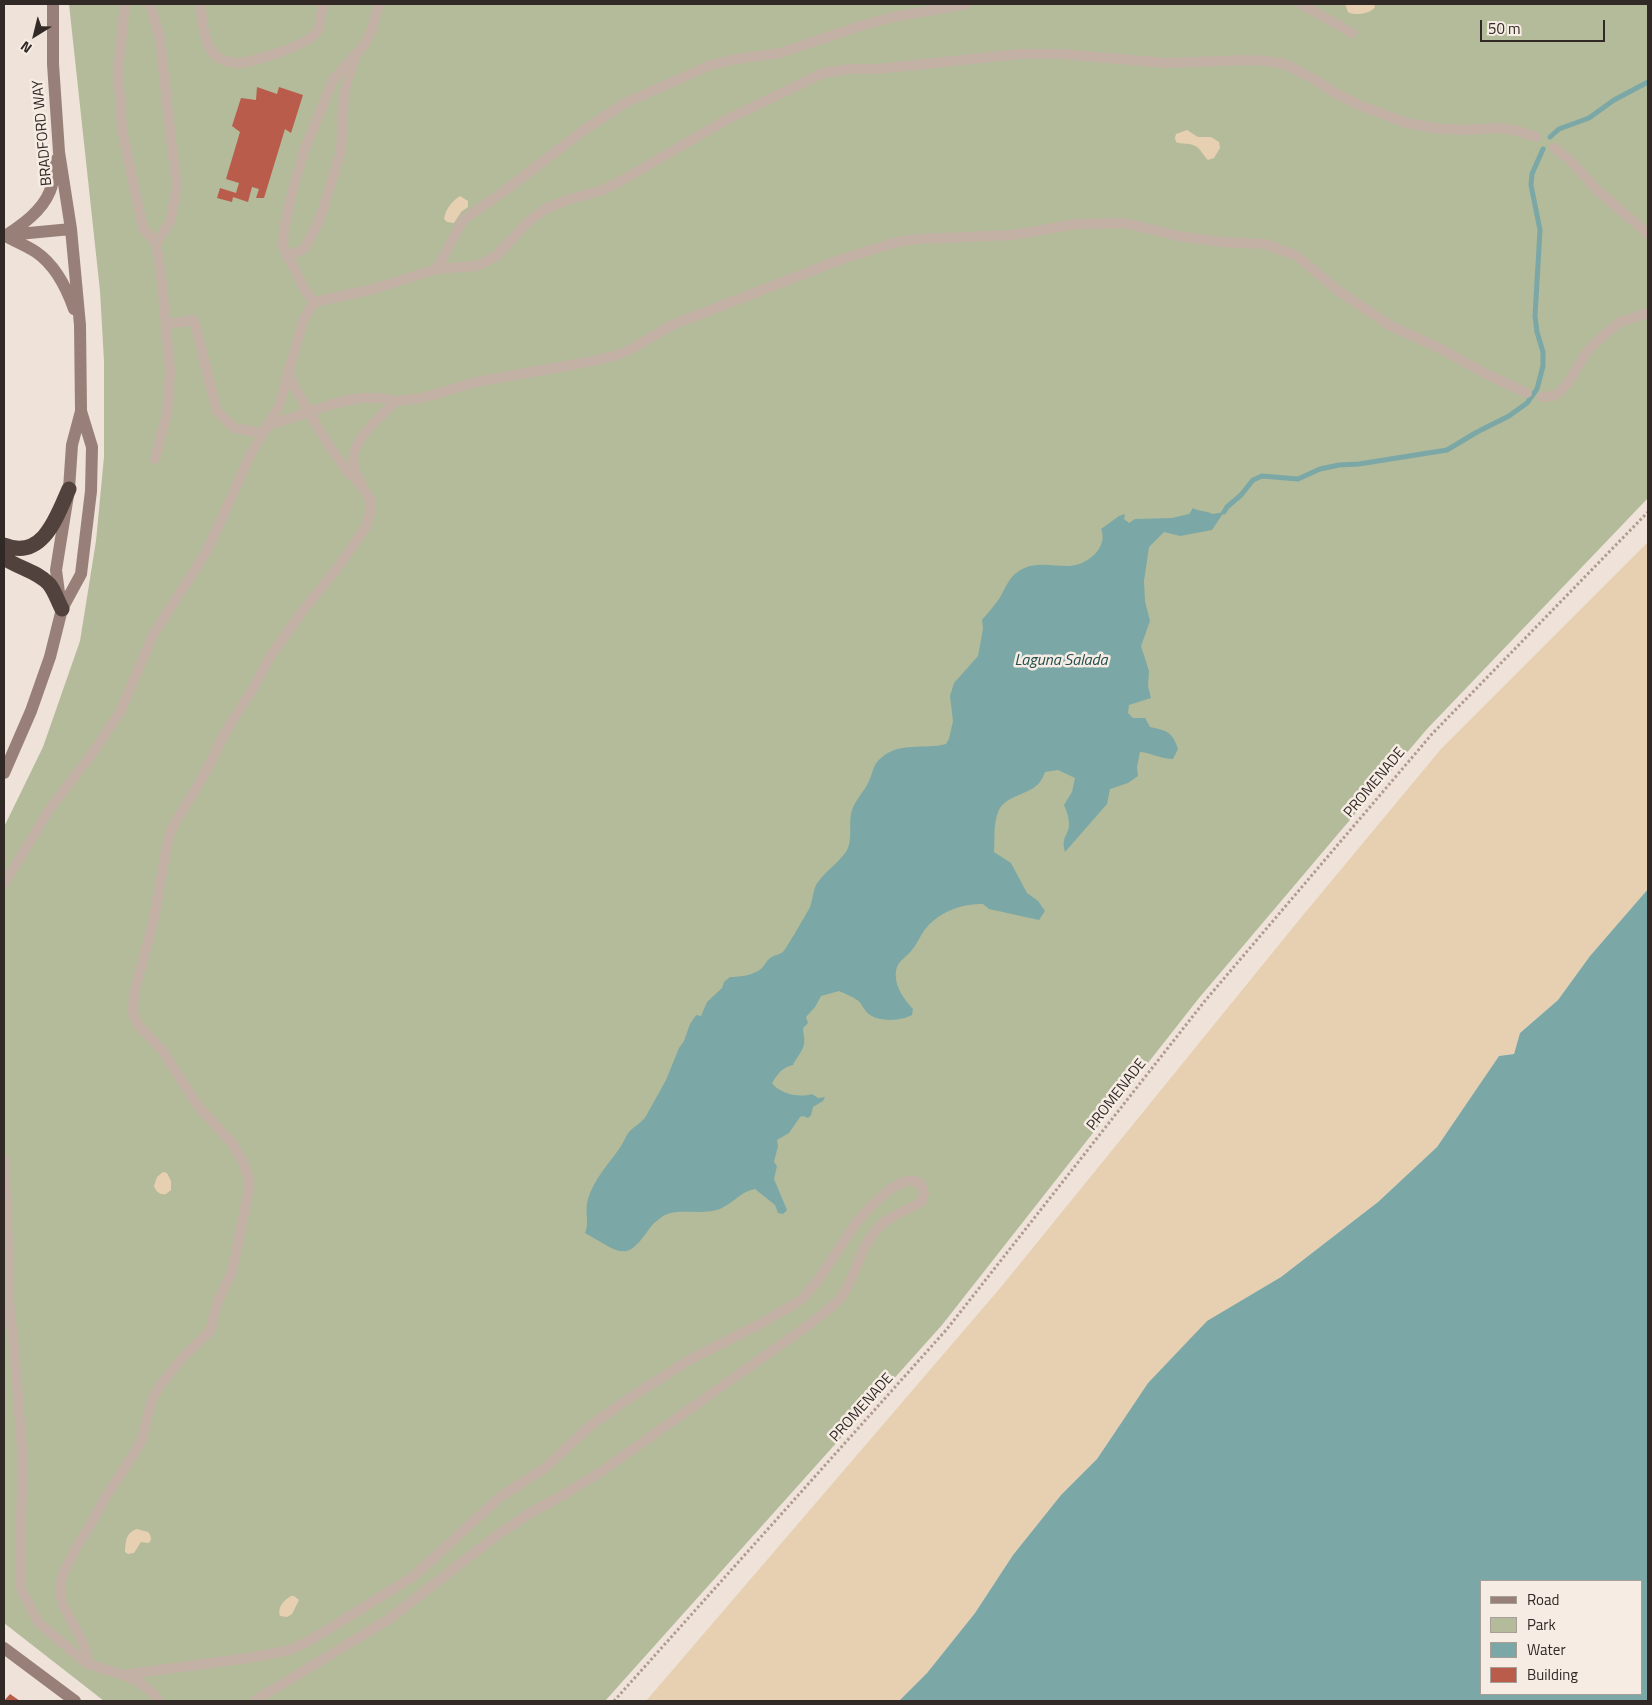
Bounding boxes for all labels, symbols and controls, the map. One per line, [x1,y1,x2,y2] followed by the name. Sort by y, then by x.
[10,10,60,60] north arrow
[1482,10,1607,42] scale bar
[1488,17,1521,40] text: 50 m
[16,36,36,59] text: N
[29,79,57,187] street label: BRADFORD WAY
[1014,651,1108,671] water label: Laguna Salada
[1340,744,1410,822] street label: PROMENADE
[1083,1056,1151,1134] street label: PROMENADE
[827,1370,897,1446] street label: PROMENADE
[1480,1580,1642,1695] legend
[1527,1588,1559,1611] text: Road
[1527,1613,1556,1636] text: Park
[1527,1638,1566,1661] text: Water
[1527,1663,1578,1686] text: Building

